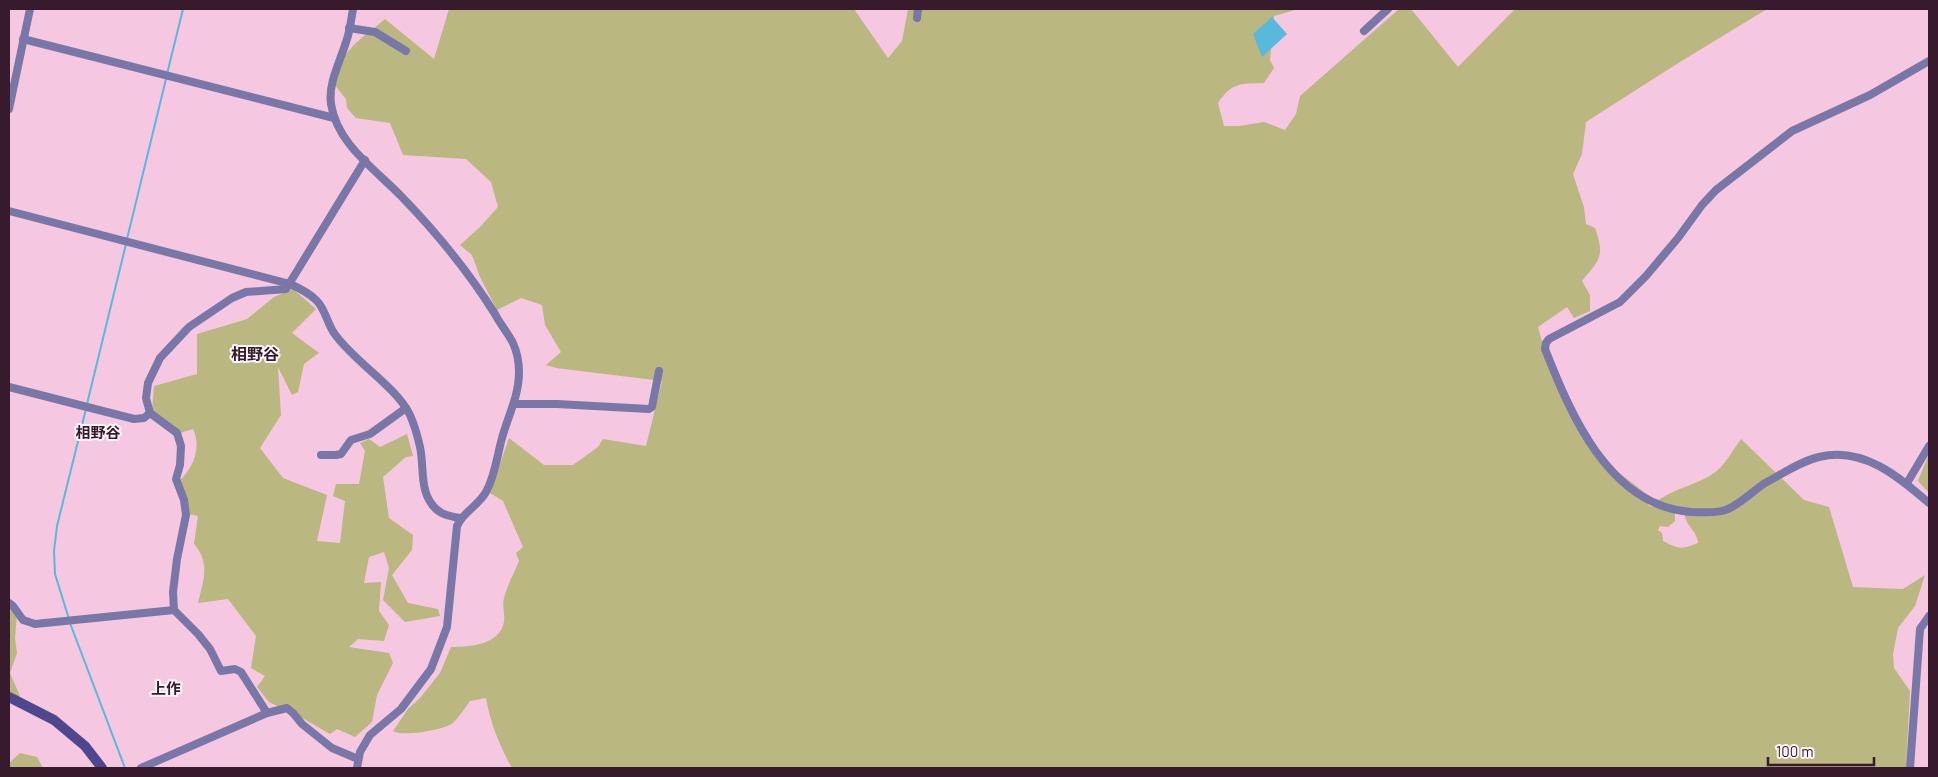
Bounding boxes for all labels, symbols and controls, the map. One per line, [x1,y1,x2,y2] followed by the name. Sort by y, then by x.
[231,344,279,363] district label: 相野谷
[75,423,121,441] district label: 相野谷
[151,679,181,697] district label: 上作
[1768,734,1874,766] scale bar
[1776,742,1814,760] text: 100 m

